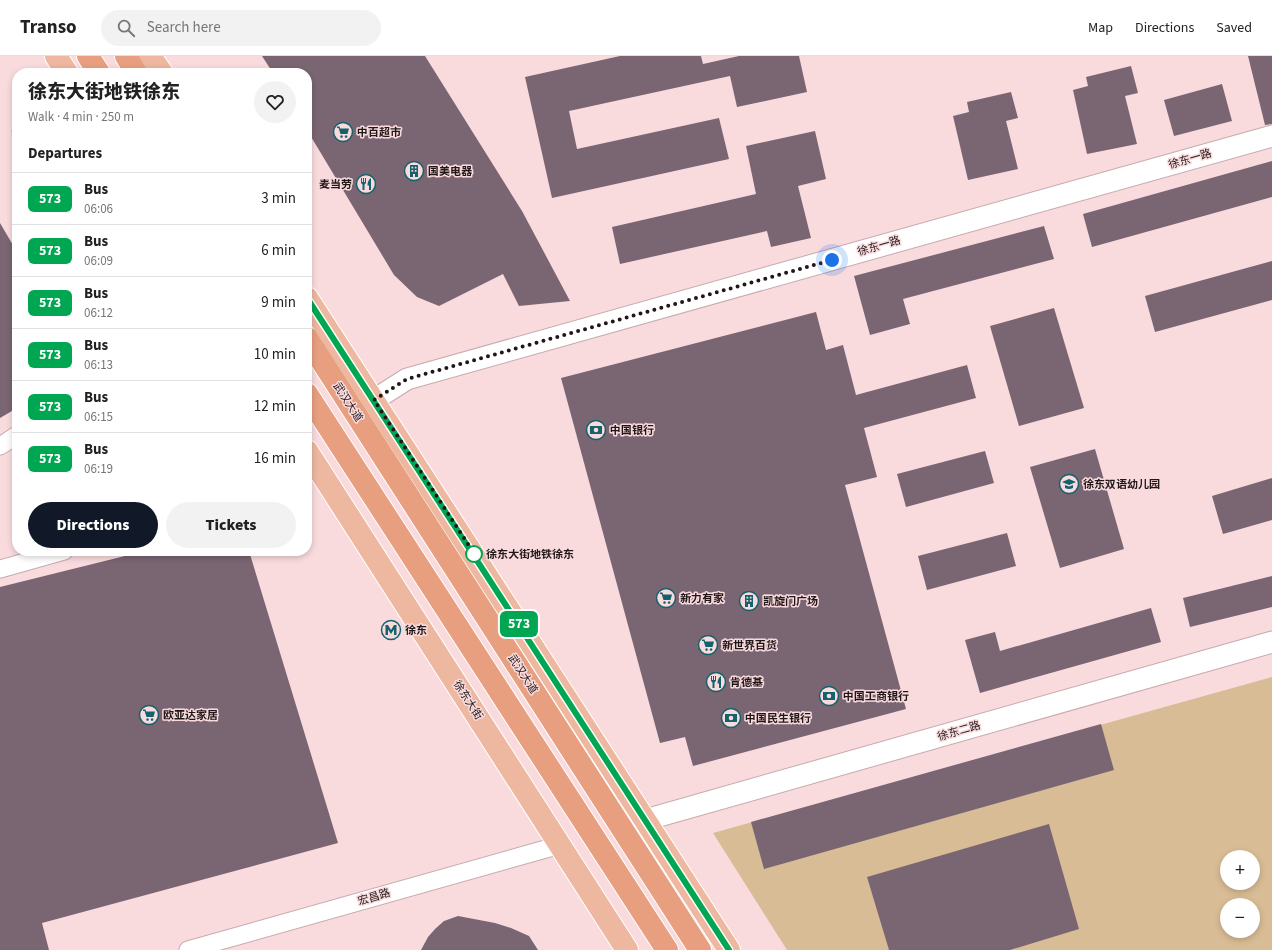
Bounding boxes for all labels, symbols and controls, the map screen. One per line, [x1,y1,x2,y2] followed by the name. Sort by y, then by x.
[101,10,381,46] search box
[20,14,77,41] text: Transo
[115,17,137,39] icon: search
[147,17,221,38] text: Search here
[1088,18,1113,38] text: Map
[1135,18,1194,38] text: Directions
[1216,18,1252,38] text: Saved
[28,79,180,106] text: 徐东大街地铁徐东
[254,81,296,123] button: heart
[28,108,134,126] text: Walk · 4 min · 250 m
[332,121,354,143] supermarket icon: 中百超市
[357,125,401,140] place label: 中百超市
[28,143,102,164] text: Departures
[1167,146,1213,172] street label: 徐东一路
[403,160,425,182] building icon: 国美电器
[428,164,473,179] place label: 国美电器
[355,173,377,195] restaurant icon: 麦当劳
[319,177,352,192] place label: 麦当劳
[84,179,108,200] text: Bus
[261,188,296,209] text: 3 min
[39,189,61,209] text: 573
[84,200,113,218] text: 06:06
[84,231,108,252] text: Bus
[856,233,902,259] street label: 徐东一路
[261,240,296,261] text: 6 min
[39,241,61,261] text: 573
[822,250,842,270] your location
[84,252,113,270] text: 06:09
[84,283,108,304] text: Bus
[261,292,296,313] text: 9 min
[39,293,61,313] text: 573
[84,304,113,322] text: 06:12
[84,335,108,356] text: Bus
[254,344,296,365] text: 10 min
[39,345,61,365] text: 573
[84,356,113,374] text: 06:13
[330,379,366,425] street label: 武汉大道
[84,387,108,408] text: Bus
[254,396,296,417] text: 12 min
[39,397,61,417] text: 573
[84,408,113,426] text: 06:15
[585,419,607,441] bank icon: 中国银行
[610,423,654,438] place label: 中国银行
[84,439,108,460] text: Bus
[254,448,296,469] text: 16 min
[39,449,61,469] text: 573
[84,460,113,478] text: 06:19
[1058,473,1080,495] school or university icon: 徐东双语幼儿园
[1083,477,1160,492] place label: 徐东双语幼儿园
[28,502,158,548] button: Directions
[166,502,296,548] button: Tickets
[465,545,483,563] marker: 徐东大街地铁徐东
[486,547,574,562] place label: 徐东大街地铁徐东
[655,587,677,609] supermarket icon: 新力有家
[738,590,760,612] building icon: 凯旋门广场
[680,591,724,606] place label: 新力有家
[763,594,818,609] place label: 凯旋门广场
[496,611,542,637] line badge: 573
[508,614,530,634] text: 573
[380,619,402,641] metro station icon: 徐东
[405,623,427,638] place label: 徐东
[697,634,719,656] supermarket icon: 新世界百货
[722,638,777,653] place label: 新世界百货
[505,651,541,697] street label: 武汉大道
[705,671,727,693] restaurant icon: 肯德基
[730,675,763,690] place label: 肯德基
[450,677,486,723] street label: 徐东大街
[818,685,840,707] bank icon: 中国工商银行
[843,689,909,704] place label: 中国工商银行
[138,704,160,726] supermarket icon: 欧亚达家居
[720,707,742,729] bank icon: 中国民生银行
[163,708,218,723] place label: 欧亚达家居
[745,711,811,726] place label: 中国民生银行
[936,718,982,744] street label: 徐东二路
[1220,850,1260,938] map controls
[1220,850,1260,890] button: +
[356,885,392,909] street label: 宏昌路
[1220,898,1260,938] button: −

